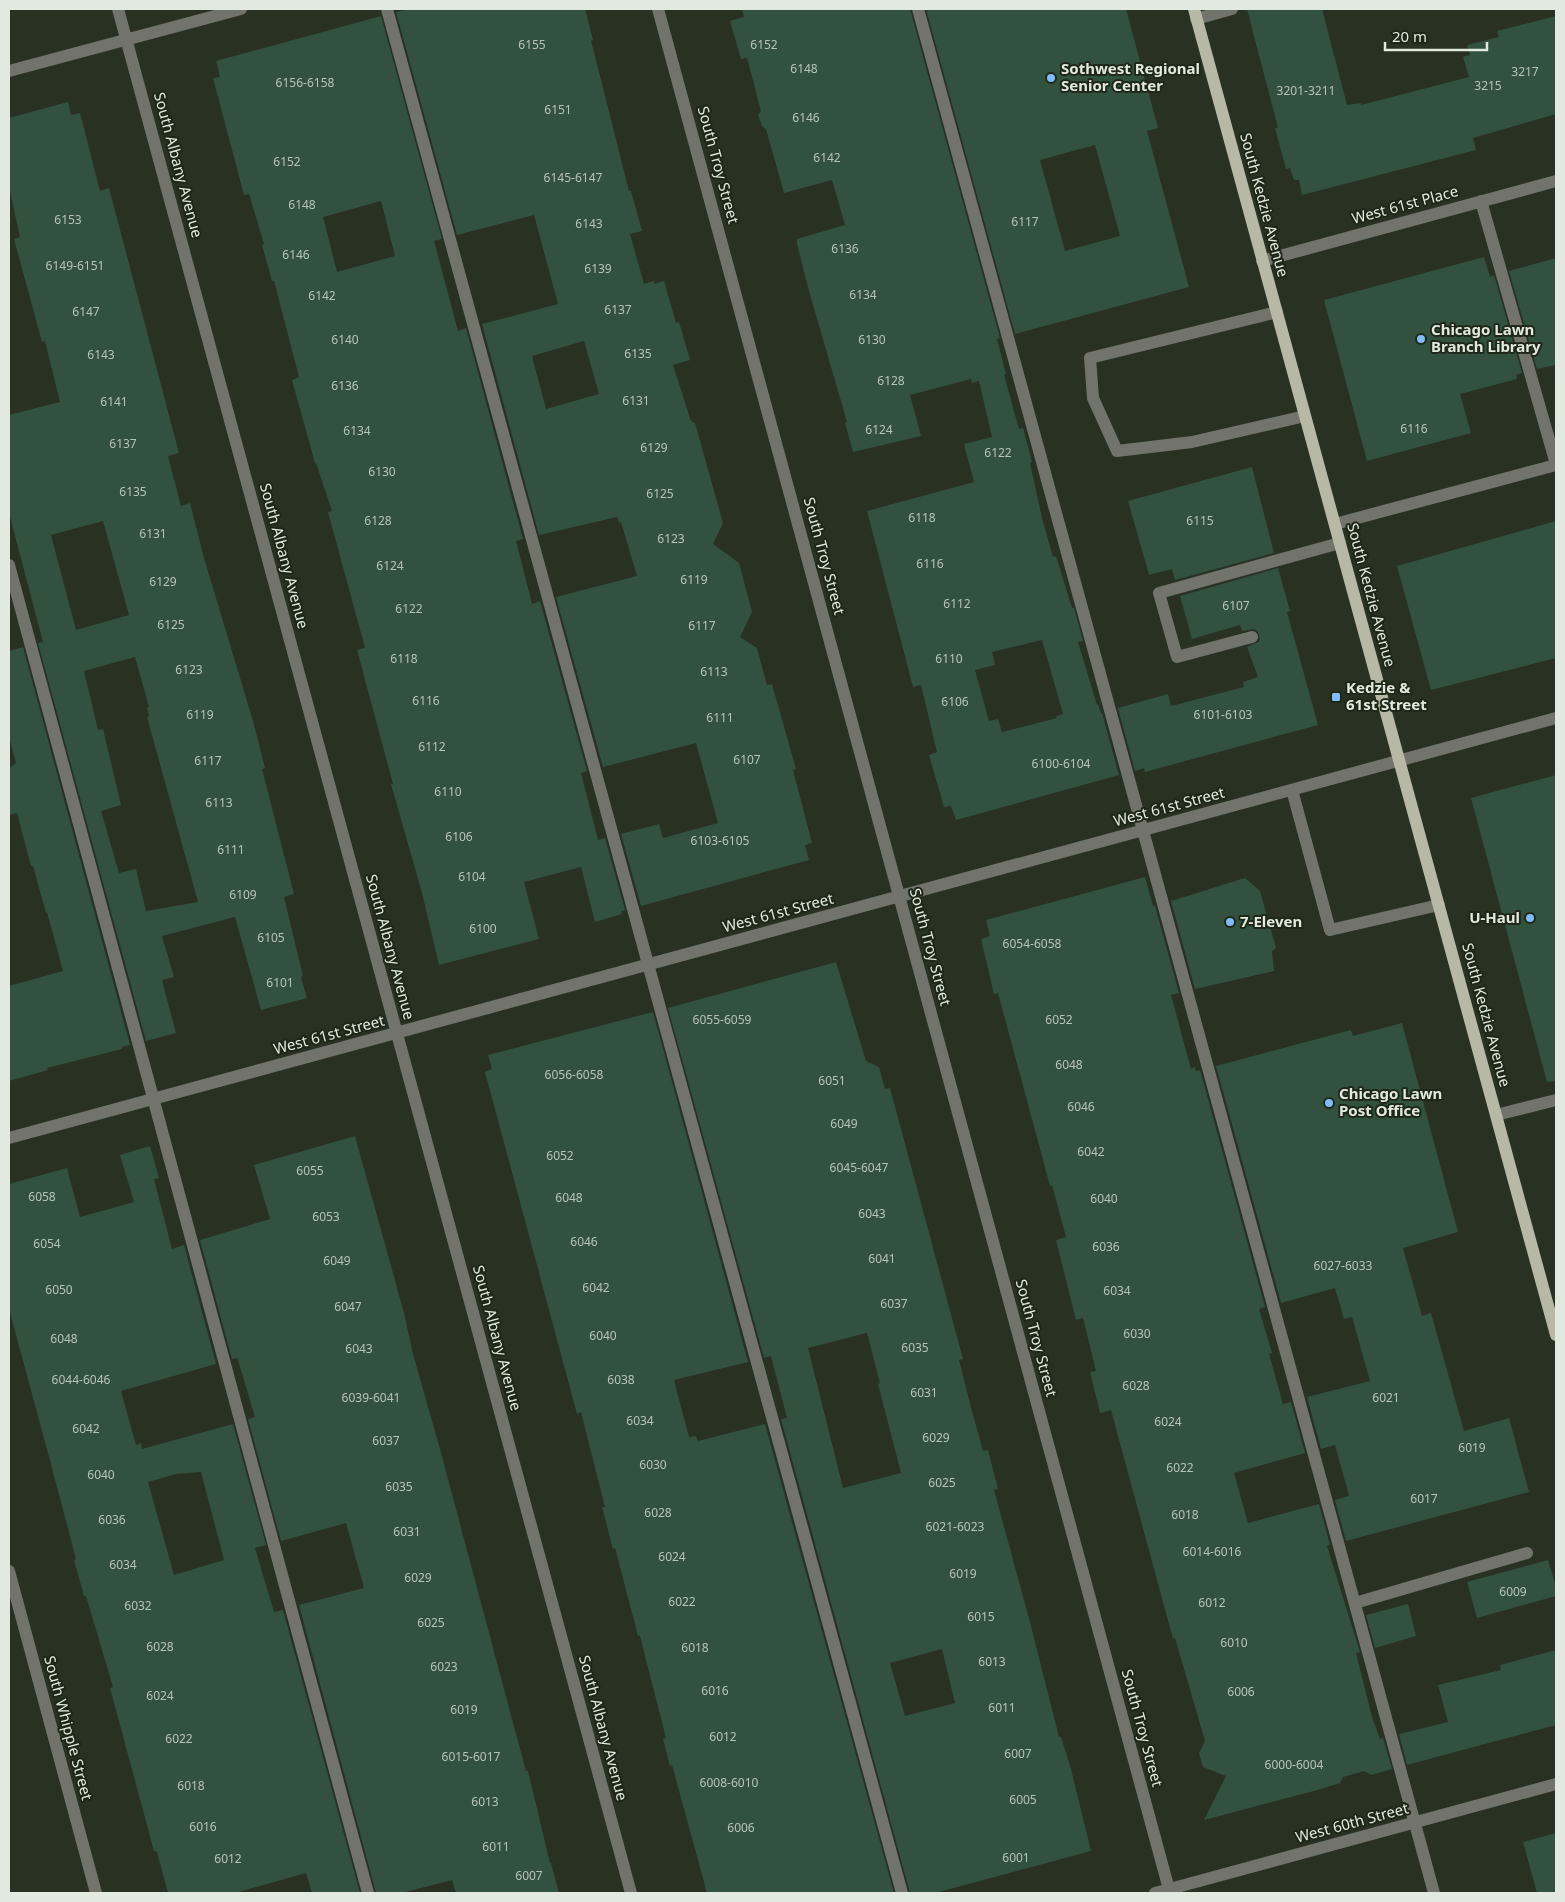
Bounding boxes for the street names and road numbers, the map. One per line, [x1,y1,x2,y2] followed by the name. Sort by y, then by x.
[150,90,208,240] street label: South Albany Avenue
[694,104,744,226] street label: South Troy Street
[1236,131,1294,279] street label: South Kedzie Avenue
[1349,180,1460,228] street label: West 61st Place
[256,481,314,631] street label: South Albany Avenue
[800,495,850,617] street label: South Troy Street
[1343,521,1401,669] street label: South Kedzie Avenue
[1111,781,1227,830] street label: West 61st Street
[362,872,420,1022] street label: South Albany Avenue
[906,886,956,1008] street label: South Troy Street
[720,887,836,936] street label: West 61st Street
[1458,941,1516,1089] street label: South Kedzie Avenue
[271,1009,387,1058] street label: West 61st Street
[469,1263,527,1413] street label: South Albany Avenue
[1012,1277,1062,1399] street label: South Troy Street
[40,1653,98,1803] street label: South Whipple Street
[575,1653,633,1803] street label: South Albany Avenue
[1118,1667,1168,1789] street label: South Troy Street
[1293,1797,1411,1847] street label: West 60th Street

